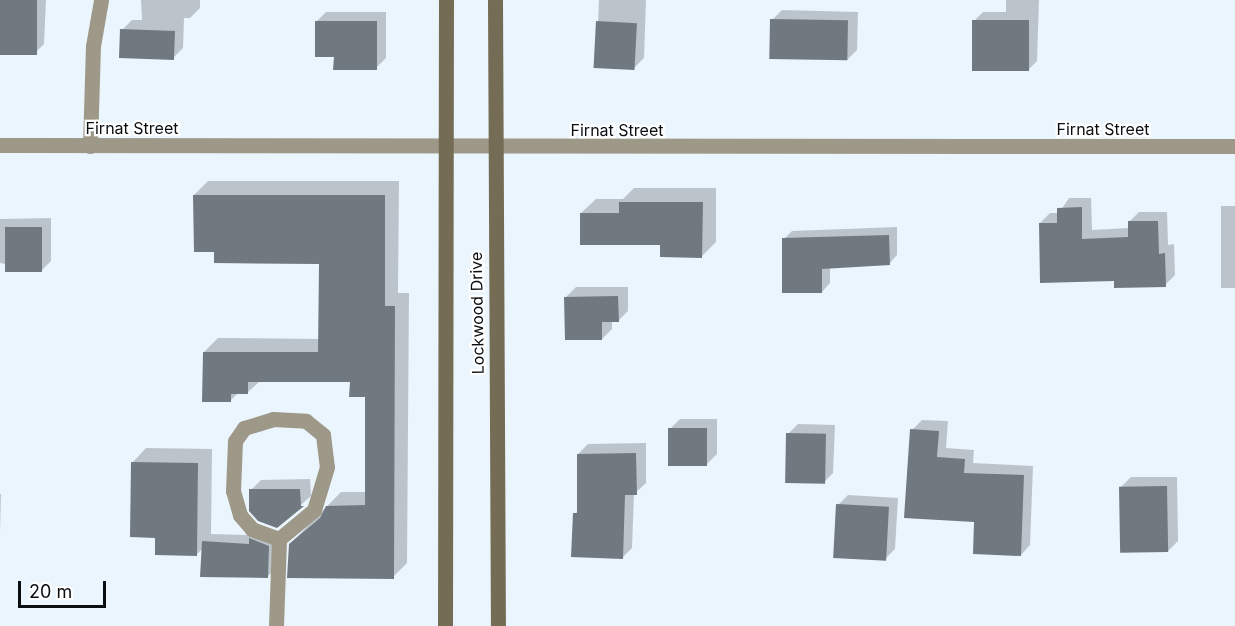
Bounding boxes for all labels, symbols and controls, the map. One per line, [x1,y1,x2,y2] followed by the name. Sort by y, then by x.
[86,118,178,138] street label: Firnat Street
[1057,119,1149,139] street label: Firnat Street
[571,120,663,140] street label: Firnat Street
[466,252,488,374] street label: Lockwood Drive
[21,569,110,607] scale bar
[29,581,72,602] text: 20 m

